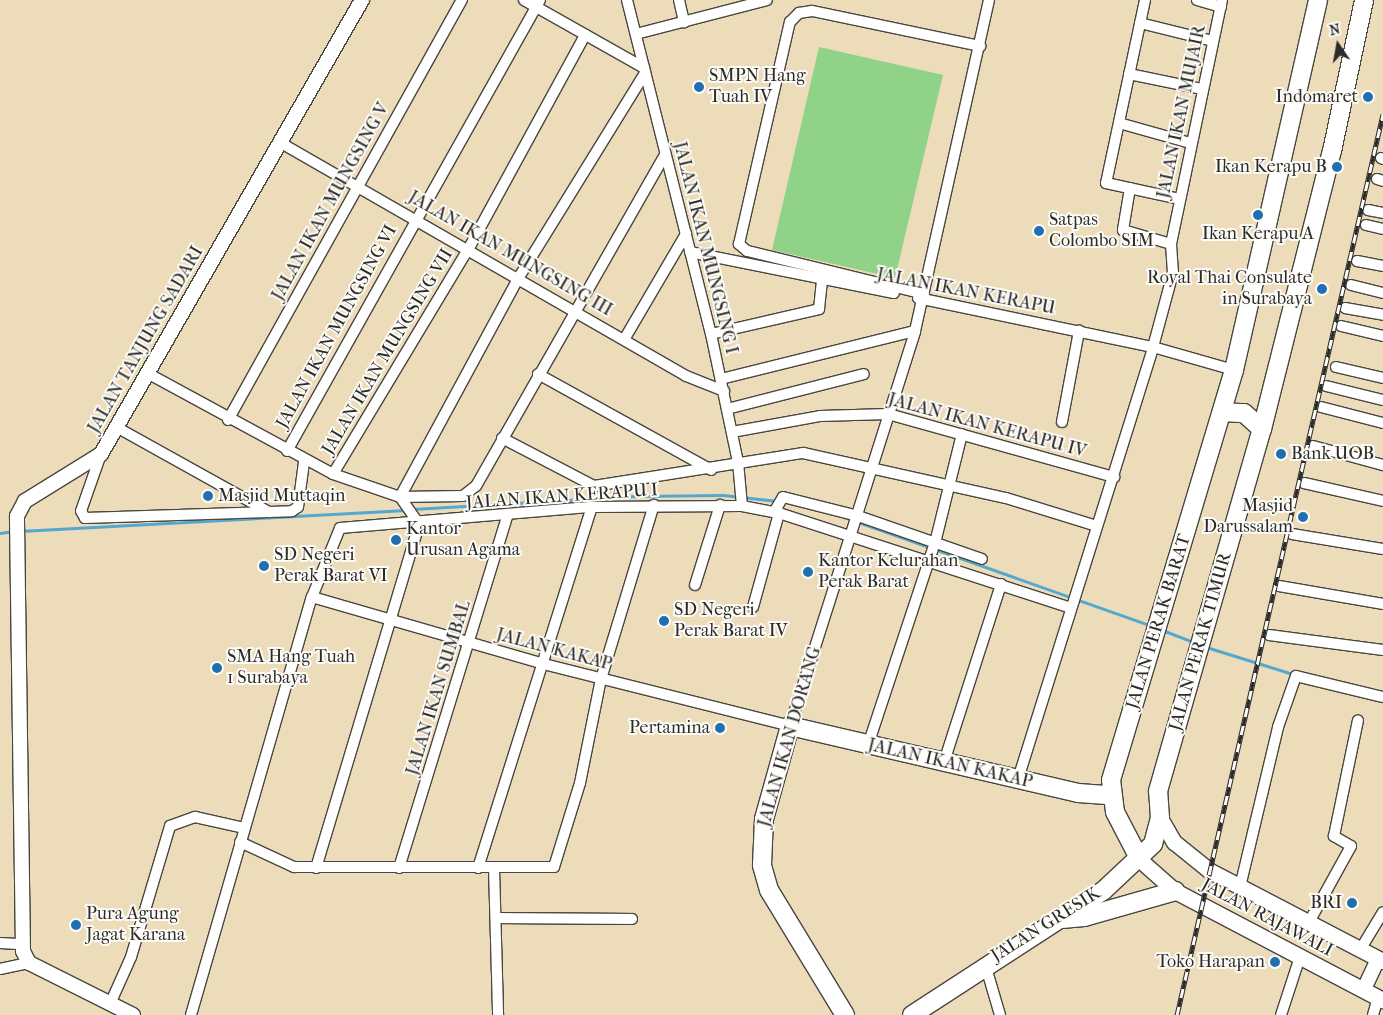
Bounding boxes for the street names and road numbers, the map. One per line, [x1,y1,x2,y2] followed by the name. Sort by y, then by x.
[1153,23,1211,201] street label: JALAN IKAN MUJAIR
[268,99,394,305] street label: JALAN IKAN MUNGSING V
[668,140,742,356] street label: JALAN IKAN MUNGSING I
[404,187,616,321] street label: JALAN IKAN MUNGSING III
[272,221,402,433] street label: JALAN IKAN MUNGSING VI
[84,243,208,437] street label: JALAN TANJUNG SADARI
[318,245,458,459] street label: JALAN IKAN MUNGSING VII
[875,264,1057,320] street label: JALAN IKAN KERAPU
[886,389,1088,463] street label: JALAN IKAN KERAPU IV
[465,480,659,514] street label: JALAN IKAN KERAPU I
[1122,532,1196,712] street label: JALAN PERAK BARAT
[1165,550,1237,734] street label: JALAN PERAK TIMUR
[402,598,476,778] street label: JALAN IKAN SUMBAL
[494,624,614,676] street label: JALAN KAKAP
[754,644,826,830] street label: JALAN IKAN DORANG
[866,735,1034,793] street label: JALAN IKAN KAKAP
[1197,874,1337,962] street label: JALAN RAJAWALI
[987,883,1105,967] street label: JALAN GRESIK

